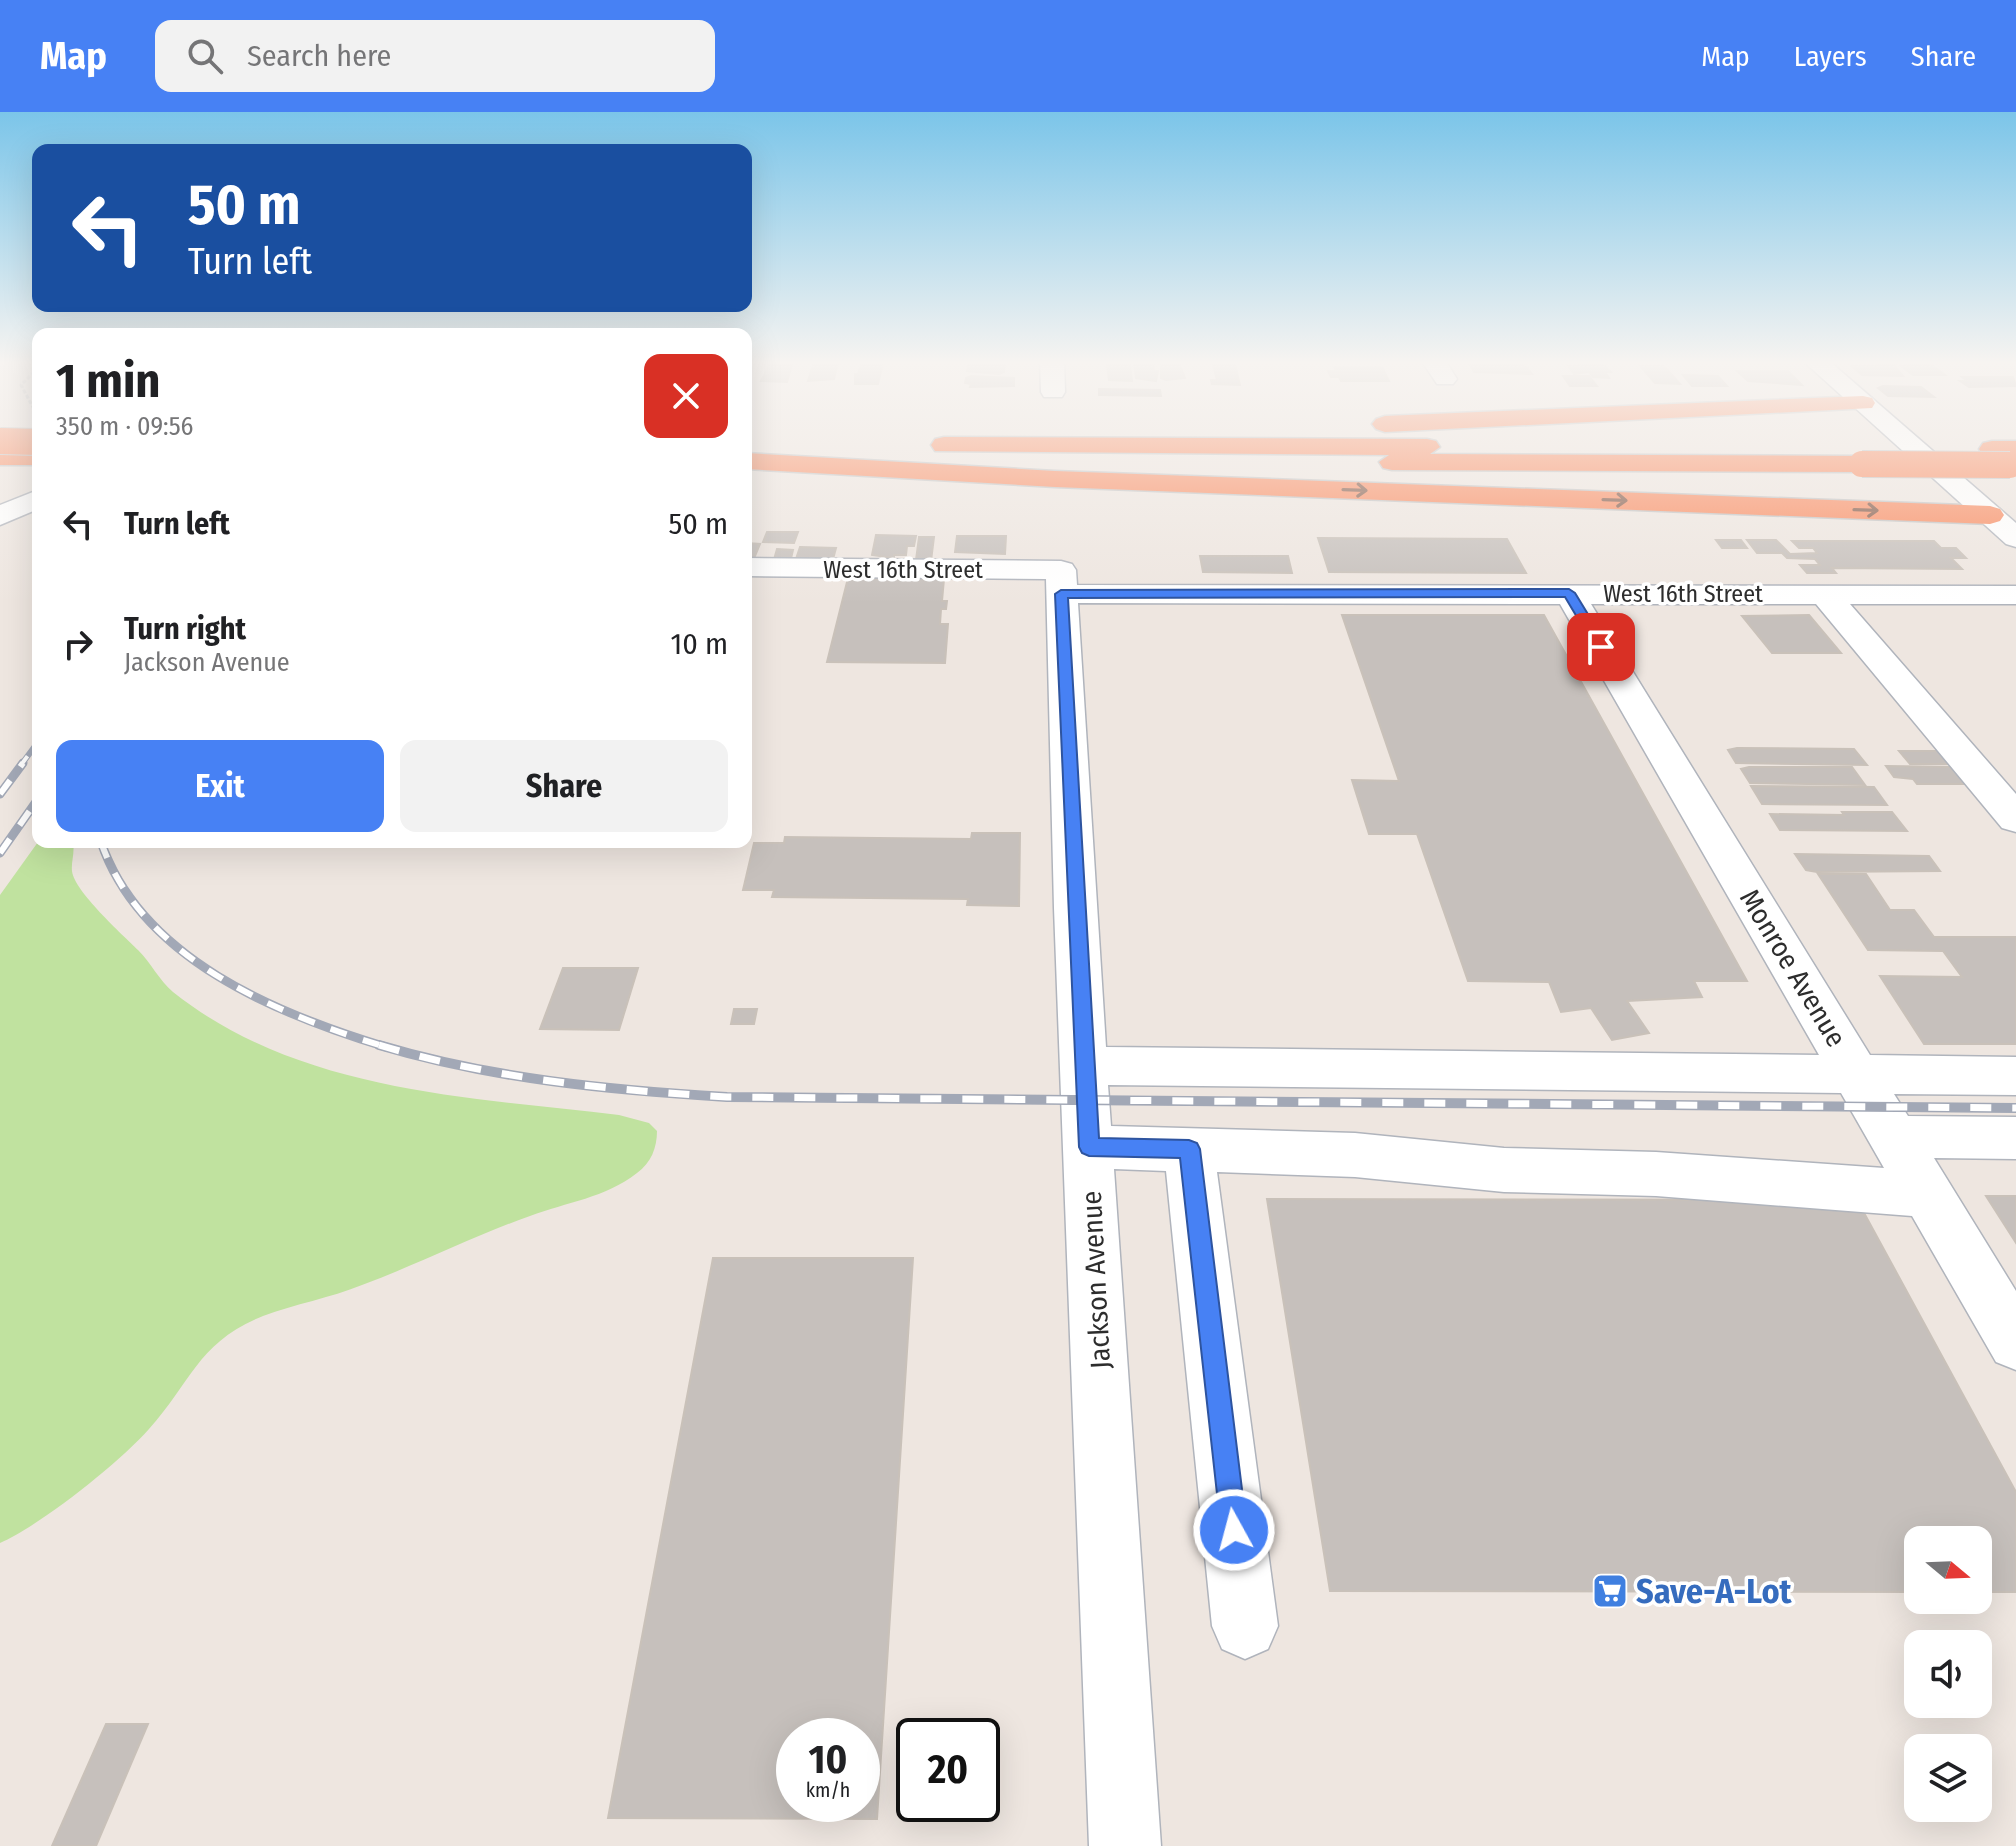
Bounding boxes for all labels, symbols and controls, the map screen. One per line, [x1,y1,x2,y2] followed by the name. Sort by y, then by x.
[155,20,715,92] search box
[40,33,107,79] text: Map
[183,34,227,78] icon: search
[247,38,391,74] text: Search here
[1701,40,1750,73] text: Map
[1794,40,1867,73] text: Layers
[1911,40,1976,73] text: Share
[188,172,300,239] text: 50 m
[56,176,160,280] icon: left
[188,240,312,284] text: Turn left
[56,352,161,410] text: 1 min
[644,354,728,438] button: close
[56,411,193,442] text: 350 m · 09:56
[1341,482,1368,497] one-way arrow
[1601,492,1628,507] one-way arrow
[56,502,100,546] icon: left
[1852,503,1879,518] one-way arrow
[124,506,230,542] text: Turn left
[668,506,728,542] text: 50 m
[823,556,983,584] street label: West 16th Street
[1603,580,1763,608] street label: West 16th Street
[124,611,246,647] text: Turn right
[1567,613,1635,681] pin
[56,622,100,666] icon: right
[1579,625,1623,669] icon: arrive
[671,626,728,662] text: 10 m
[124,647,290,678] text: Jackson Avenue
[56,740,384,832] button: Exit
[400,740,728,832] button: Share
[1733,883,1853,1053] street label: Monroe Avenue
[1075,1190,1117,1370] street label: Jackson Avenue
[1192,1488,1276,1572] position arrow
[1904,1526,1992,1614] north arrow
[1904,1526,1992,1822] map controls
[1636,1571,1793,1612] place label: Save-A-Lot
[1591,1572,1629,1610] supermarket icon: Save-A-Lot
[1904,1630,1992,1718] button: sound
[896,1718,1000,1822] speed limit sign: 20
[1904,1734,1992,1822] button: layers
[809,1736,847,1784] text: 10
[806,1778,850,1802] text: km/h

